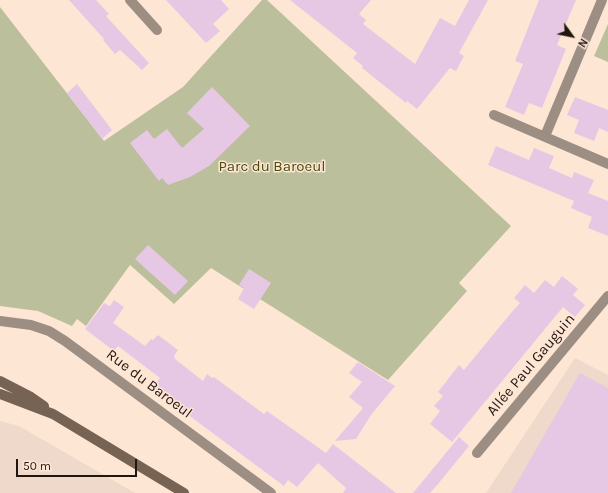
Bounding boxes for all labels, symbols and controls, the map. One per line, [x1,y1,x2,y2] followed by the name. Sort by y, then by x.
[552,16,592,56] north arrow
[575,36,590,50] text: N
[218,158,326,176] park label: Parc du Baroeul
[483,310,579,420] street label: Allée Paul Gauguin
[102,346,196,422] street label: Rue du Baroeul
[18,451,139,477] scale bar
[23,459,51,473] text: 50 m

